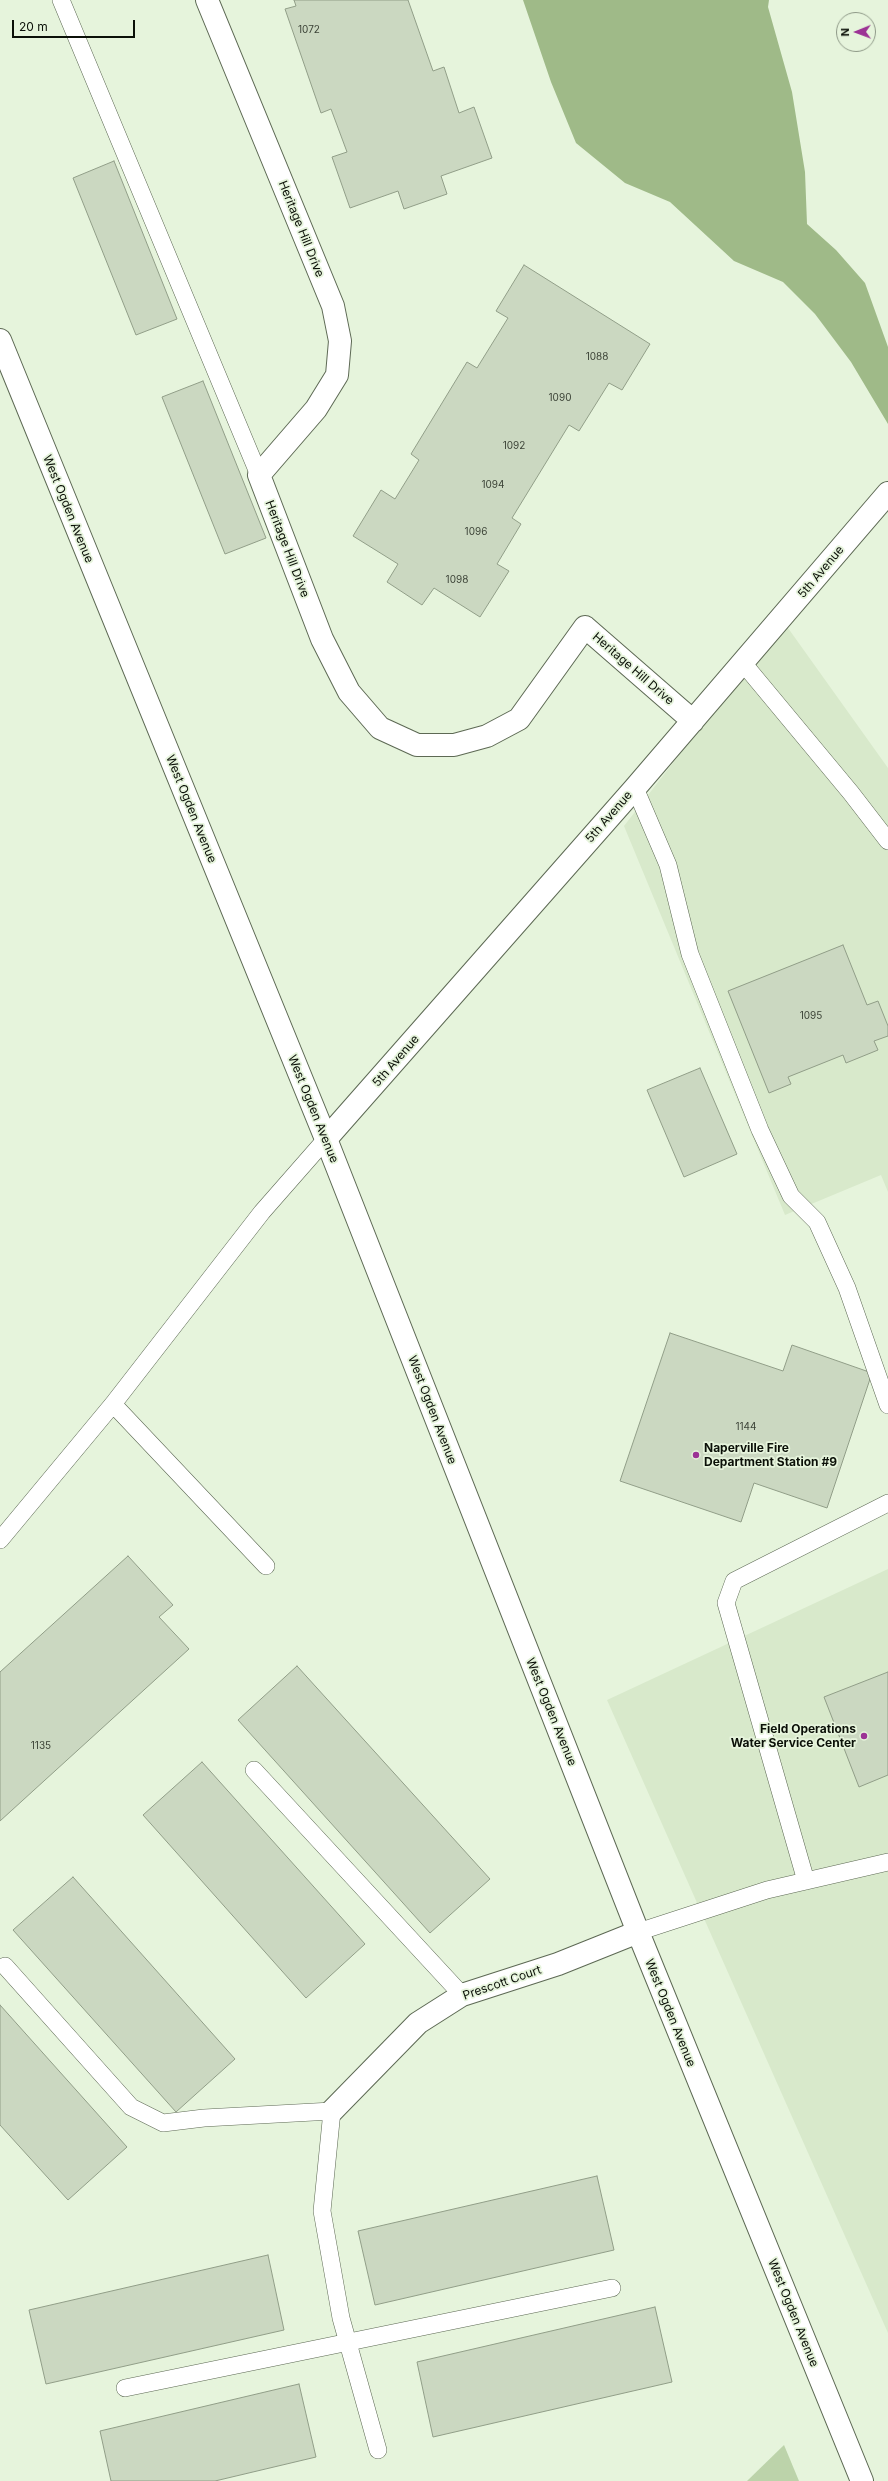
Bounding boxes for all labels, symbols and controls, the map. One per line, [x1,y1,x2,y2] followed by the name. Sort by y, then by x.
[14,12,137,38] scale bar
[836,12,876,52] north arrow
[19,19,48,34] text: 20 m
[298,24,320,36] house number: 1072
[838,28,852,37] text: N
[275,179,327,279] street label: Heritage Hill Drive
[586,351,608,363] house number: 1088
[549,392,571,404] house number: 1090
[503,440,525,452] house number: 1092
[40,453,96,565] street label: West Ogden Avenue
[481,479,505,491] house number: 1094
[262,498,312,600] street label: Heritage Hill Drive
[465,526,487,538] house number: 1096
[795,543,847,601] street label: 5th Avenue
[446,574,468,586] house number: 1098
[589,630,677,708] street label: Heritage Hill Drive
[163,753,219,865] street label: West Ogden Avenue
[583,788,635,846] street label: 5th Avenue
[800,1010,822,1022] house number: 1095
[370,1032,422,1090] street label: 5th Avenue
[285,1053,341,1165] street label: West Ogden Avenue
[405,1354,459,1466] street label: West Ogden Avenue
[735,1421,757,1433] house number: 1144
[704,1441,837,1469] place label: Naperville Fire Department Station #9
[691,1450,701,1460] marker: Naperville Fire Department Station #9
[523,1656,579,1768] street label: West Ogden Avenue
[731,1722,856,1750] place label: Field Operations Water Service Center
[859,1731,869,1741] marker: Field Operations Water Service Center
[31,1740,51,1752] house number: 1135
[642,1957,698,2069] street label: West Ogden Avenue
[461,1963,543,2003] street label: Prescott Court
[765,2257,821,2369] street label: West Ogden Avenue

